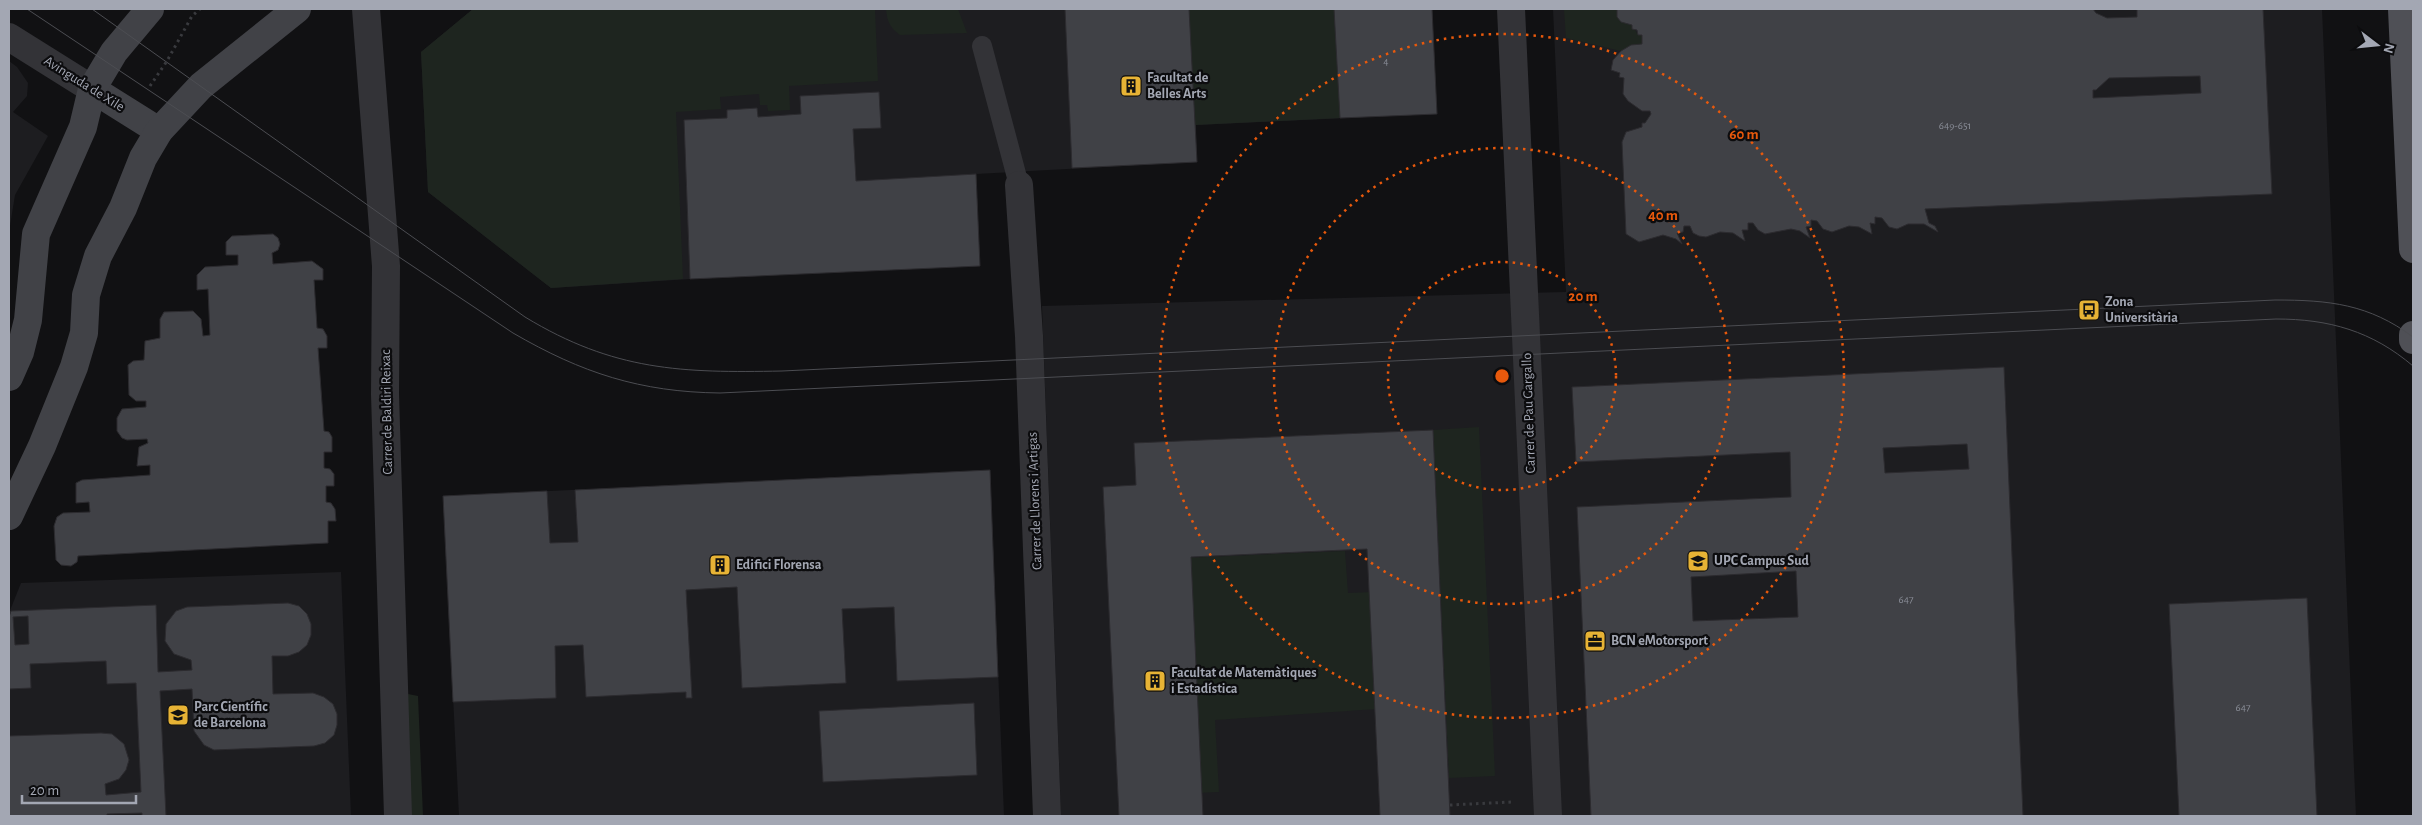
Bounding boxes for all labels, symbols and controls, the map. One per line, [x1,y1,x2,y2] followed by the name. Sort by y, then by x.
[2352,20,2402,70] north arrow
[2380,42,2397,55] text: N
[41,54,127,114] street label: Avinguda de Xile
[1383,56,1389,67] house number: 4
[1147,71,1209,101] place label: Facultat de Belles Arts
[1119,74,1143,98] building icon: Facultat de Belles Arts
[1939,120,1971,131] house number: 649-651
[1729,127,1759,142] text: 60 m
[1648,208,1678,223] text: 40 m
[1568,289,1598,304] text: 20 m
[2105,295,2178,325] place label: Zona Universitària
[2077,298,2101,322] bus stop icon: Zona Universitària
[379,349,395,475] street label: Carrer de Baldiri Reixac
[1520,352,1538,474] street label: Carrer de Pau Gargallo
[1493,367,1511,385] centre of rings
[1026,432,1044,570] street label: Carrer de Llorens i Artigas
[1686,549,1710,573] school or university icon: UPC Campus Sud
[708,553,732,577] building icon: Edifici Florensa
[1714,554,1810,568] place label: UPC Campus Sud
[736,558,822,572] place label: Edifici Florensa
[1898,594,1914,605] house number: 647
[1583,629,1607,653] office icon: BCN eMotorsport
[1611,634,1708,648] place label: BCN eMotorsport
[1171,666,1317,696] place label: Facultat de Matemàtiques i Estadística
[1143,669,1167,693] building icon: Facultat de Matemàtiques i Estadística
[194,700,268,730] place label: Parc Científic de Barcelona
[2235,702,2251,713] house number: 647
[166,703,190,727] school or university icon: Parc Científic de Barcelona
[22,772,136,804] scale bar
[30,783,59,798] text: 20 m

